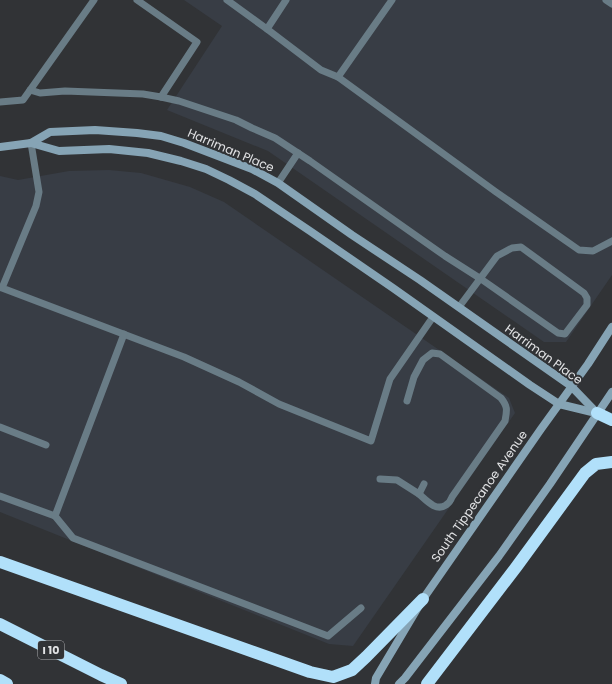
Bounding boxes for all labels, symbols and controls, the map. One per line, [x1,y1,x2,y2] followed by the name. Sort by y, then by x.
[185,124,277,176] street label: Harriman Place
[502,320,586,388] street label: Harriman Place
[427,427,531,565] street label: South Tippecanoe Avenue
[38,641,64,659] road number: I 10

